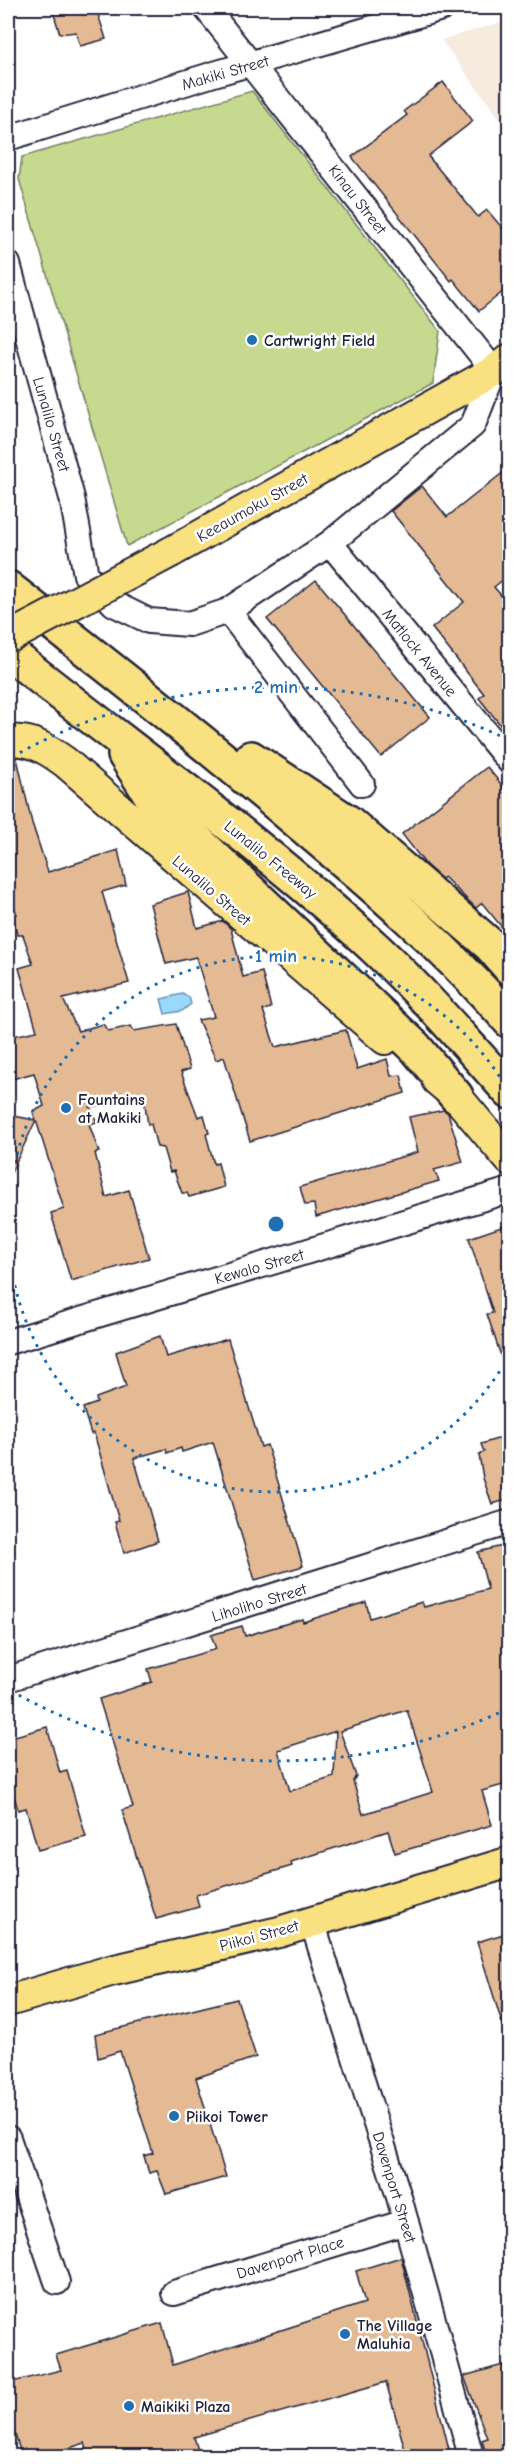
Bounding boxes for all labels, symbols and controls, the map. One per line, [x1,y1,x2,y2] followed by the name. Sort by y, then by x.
[180,52,271,94] street label: Makiki Street
[324,161,390,238] street label: Kinau Street
[264,332,375,350] place label: Cartwright Field
[245,333,259,347] marker: Cartwright Field
[29,375,73,474] street label: Lunalilo Street
[194,470,312,546] street label: Keeaumoku Street
[378,605,460,700] street label: Matlock Avenue
[254,677,298,698] text: 2 min
[221,817,321,903] street label: Lunalilo Freeway
[169,852,254,930] street label: Lunalilo Street
[255,946,297,967] text: 1 min
[78,1091,145,1127] place label: Fountains at Makiki
[59,1101,73,1115] marker: Fountains at Makiki
[266,1214,286,1234] centre of rings
[213,1246,306,1288] street label: Kewalo Street
[210,1580,309,1626] street label: Liholiho Street
[218,1917,301,1955] street label: Piikoi Street
[186,2108,268,2126] place label: Piikoi Tower
[167,2109,181,2123] marker: Piikoi Tower
[369,2130,420,2245] street label: Davenport Street
[234,2233,346,2283] street label: Davenport Place
[357,2317,432,2353] place label: The Village Maluhia
[338,2327,352,2341] marker: The Village Maluhia
[141,2398,230,2416] place label: Maikiki Plaza
[122,2399,136,2413] marker: Maikiki Plaza

